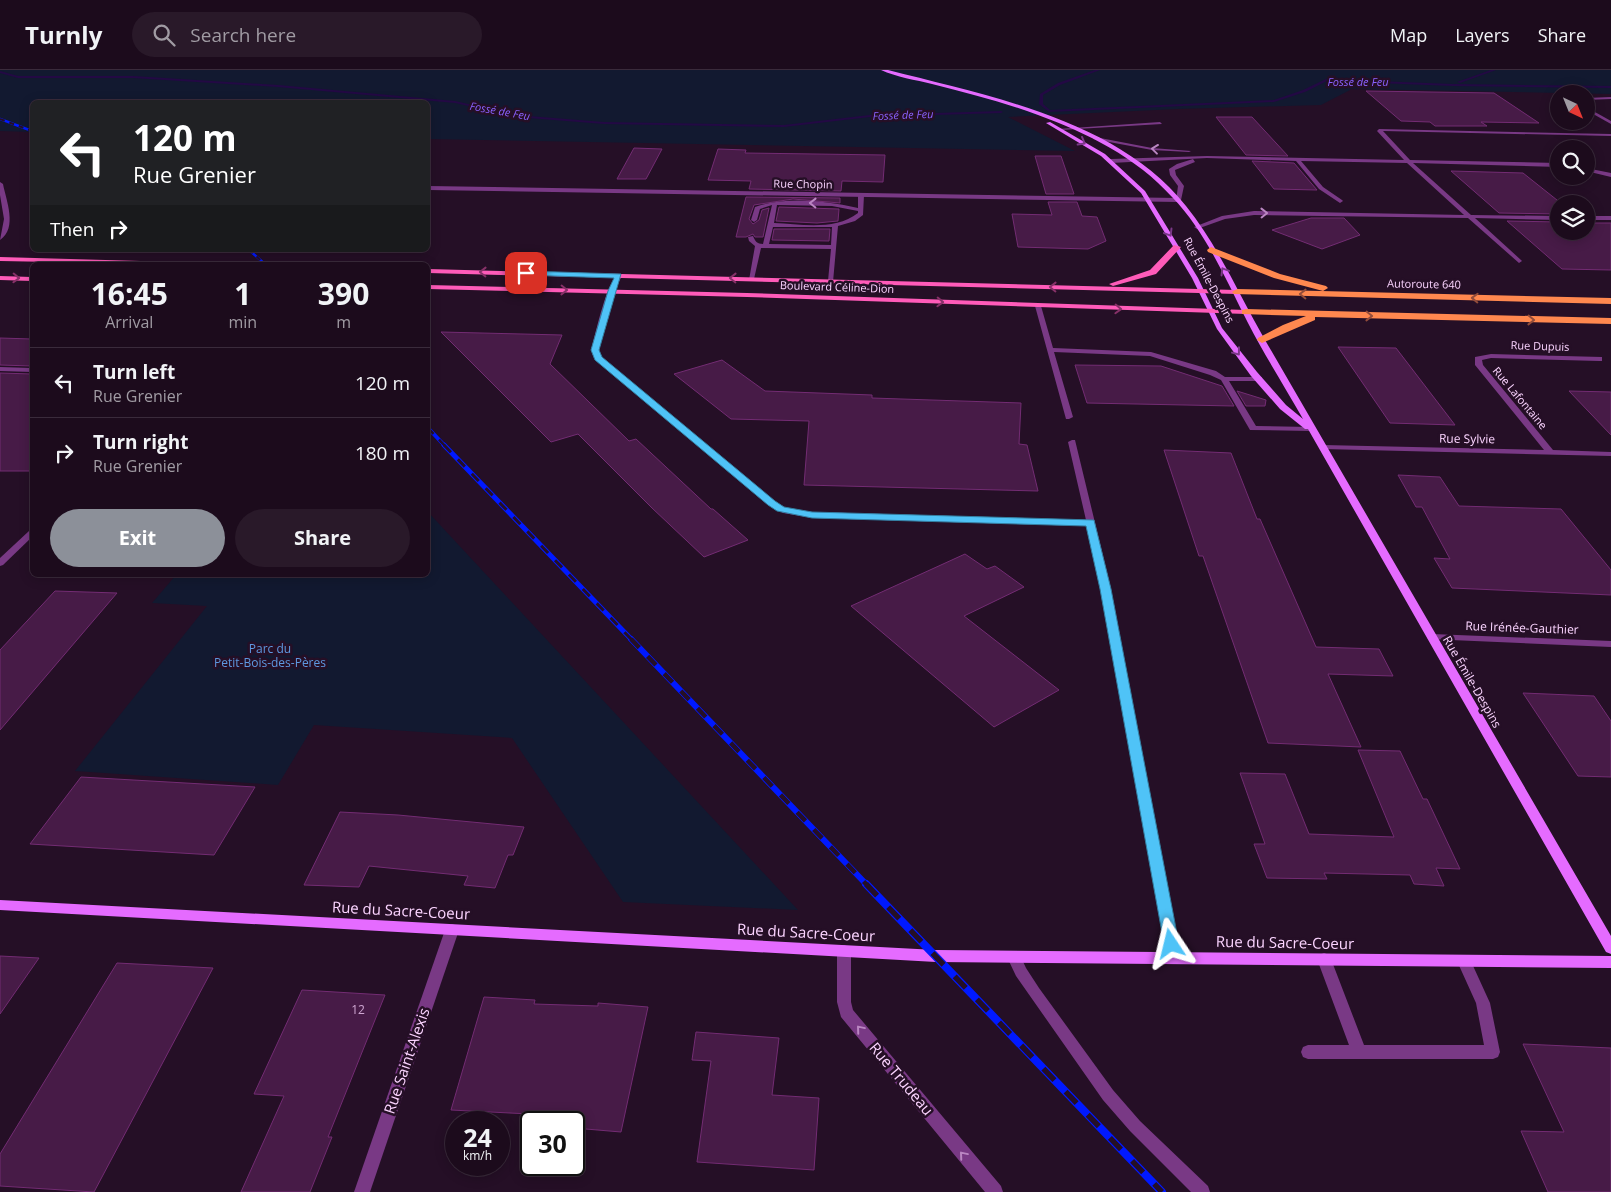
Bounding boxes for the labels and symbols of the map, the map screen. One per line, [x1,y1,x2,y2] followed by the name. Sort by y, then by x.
[1327,74,1389,89] water label: Fossé de Feu
[1550,85,1595,130] north arrow
[469,98,531,123] water label: Fossé de Feu
[872,106,934,123] water label: Fossé de Feu
[1077,136,1086,146] one-way arrow
[1150,144,1158,155] one-way arrow
[773,175,833,192] street label: Rue Chopin
[809,198,816,208] one-way arrow
[1260,208,1268,218] one-way arrow
[1162,227,1172,236] one-way arrow
[1181,234,1238,325] street label: Rue Émile-Despins
[505,252,547,294] pin
[478,267,486,277] one-way arrow
[1221,268,1231,277] one-way arrow
[13,273,21,283] one-way arrow
[728,273,736,284] one-way arrow
[1387,275,1461,292] street label: Autoroute 640
[780,277,894,296] street label: Boulevard Céline-Dion
[1048,281,1056,292] one-way arrow
[560,285,568,295] one-way arrow
[1299,289,1306,299] one-way arrow
[1471,293,1478,303] one-way arrow
[936,297,944,308] one-way arrow
[1114,303,1122,314] one-way arrow
[1365,311,1373,321] one-way arrow
[1528,315,1535,325] one-way arrow
[1510,337,1570,354] street label: Rue Dupuis
[1232,346,1240,355] one-way arrow
[1490,363,1551,432] street label: Rue Lafontaine
[1439,430,1495,447] street label: Rue Sylvie
[1465,617,1579,638] street label: Rue Irénée-Gauthier
[1439,633,1506,731] street label: Rue Émile-Despins
[214,640,326,671] park label: Parc du Petit-Bois-des-Pères
[331,896,471,924] street label: Rue du Sacre-Coeur
[1144,917,1196,969] position arrow
[736,918,876,946] street label: Rue du Sacre-Coeur
[1216,931,1354,953] street label: Rue du Sacre-Coeur
[351,1001,365,1018] house number: 12
[379,1005,434,1116] street label: Rue Saint-Alexis
[856,1026,865,1035] one-way arrow
[865,1038,938,1119] street label: Rue Trudeau
[520,1111,585,1176] speed limit sign: 30
[960,1151,969,1160] one-way arrow

